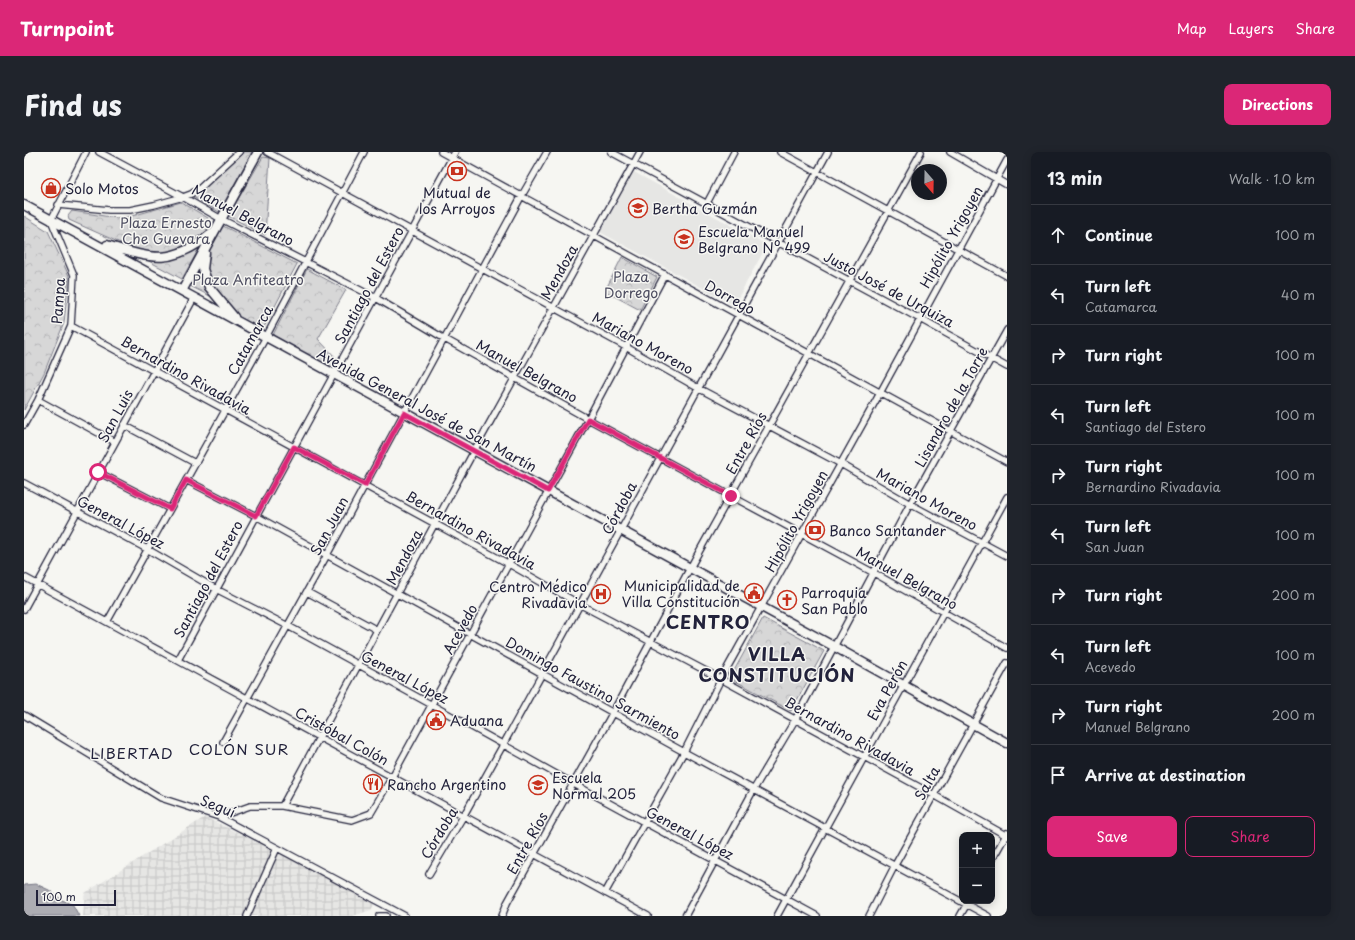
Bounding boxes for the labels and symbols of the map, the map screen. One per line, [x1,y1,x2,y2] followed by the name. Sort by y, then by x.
[446,160,468,182] bank icon: Mutual de los Arroyos
[911,164,947,200] north arrow
[40,177,62,199] shop icon: Solo Motos
[65,178,138,199] place label: Solo Motos
[188,179,298,251] street label: Manuel Belgrano
[419,182,495,219] place label: Mutual de los Arroyos
[914,182,988,292] street label: Hipólito Yrigoyen
[627,197,649,219] school or university icon: Bertha Guzmán
[652,198,758,219] place label: Bertha Guzmán
[120,212,212,249] park label: Plaza Ernesto Che Guevara
[698,221,811,258] place label: Escuela Manuel Belgrano Nº 499
[329,222,409,347] street label: Santiago del Estero
[673,228,695,250] school or university icon: Escuela Manuel Belgrano Nº 499
[535,240,583,303] street label: Mendoza
[820,246,958,332] street label: Justo José de Urquiza
[604,266,658,303] park label: Plaza Dorrego
[192,269,304,290] park label: Plaza Anfiteatro
[701,275,759,319] street label: Dorrego
[46,277,70,325] street label: Pampa
[222,300,278,379] street label: Catamarca
[589,307,697,380] street label: Mariano Moreno
[117,330,255,420] street label: Bernardino Rivadavia
[472,334,582,408] street label: Manuel Belgrano
[313,343,541,477] street label: Avenida General José de San Martín
[909,343,993,471] street label: Lisandro de la Torre
[92,386,138,446] street label: San Luis
[720,408,772,478] street label: Entre Ríos
[89,463,107,481] route start
[873,463,981,536] street label: Mariano Moreno
[759,466,833,576] street label: Hipólito Yrigoyen
[596,478,642,538] street label: Córdoba
[402,485,540,575] street label: Bernardino Rivadavia
[722,487,740,505] route end
[74,490,169,554] street label: General López
[305,493,353,559] street label: San Juan
[168,516,248,641] street label: Santiago del Estero
[804,519,826,541] bank icon: Banco Santander
[829,520,947,541] place label: Banco Santander
[381,525,428,589] street label: Mendoza
[852,541,962,615] street label: Manuel Belgrano
[622,575,740,612] place label: Municipalidad de Villa Constitución
[489,576,587,613] place label: Centro Médico Rivadavia
[743,582,765,604] public building icon: Municipalidad de Villa Constitución
[801,582,868,619] place label: Parroquia San Pablo
[590,583,612,605] hospital icon: Centro Médico Rivadavia
[776,589,798,611] church icon: Parroquia San Pablo
[438,600,483,658] street label: Acevedo
[666,608,750,635] district label: CENTRO
[502,631,684,745] street label: Domingo Faustino Sarmiento
[699,640,855,688] district label: VILLA CONSTITUCIÓN
[358,645,453,709] street label: General López
[862,656,912,724] street label: Eva Perón
[781,691,919,781] street label: Bernardino Rivadavia
[291,702,393,770] street label: Cristóbal Colón
[425,709,447,731] public building icon: Aduana
[450,710,503,731] place label: Aduana
[189,737,289,760] district label: COLÓN SUR
[90,741,174,764] district label: LIBERTAD
[909,762,945,804] street label: Salta
[552,767,636,804] place label: Escuela Normal 205
[362,773,384,795] restaurant icon: Rancho Argentino
[387,774,507,795] place label: Rancho Argentino
[527,774,549,796] school or university icon: Escuela Normal 205
[197,789,239,823] street label: Seguí
[643,801,738,865] street label: General López
[415,803,463,863] street label: Córdoba
[501,808,553,878] street label: Entre Ríos
[36,888,116,907] scale bar

